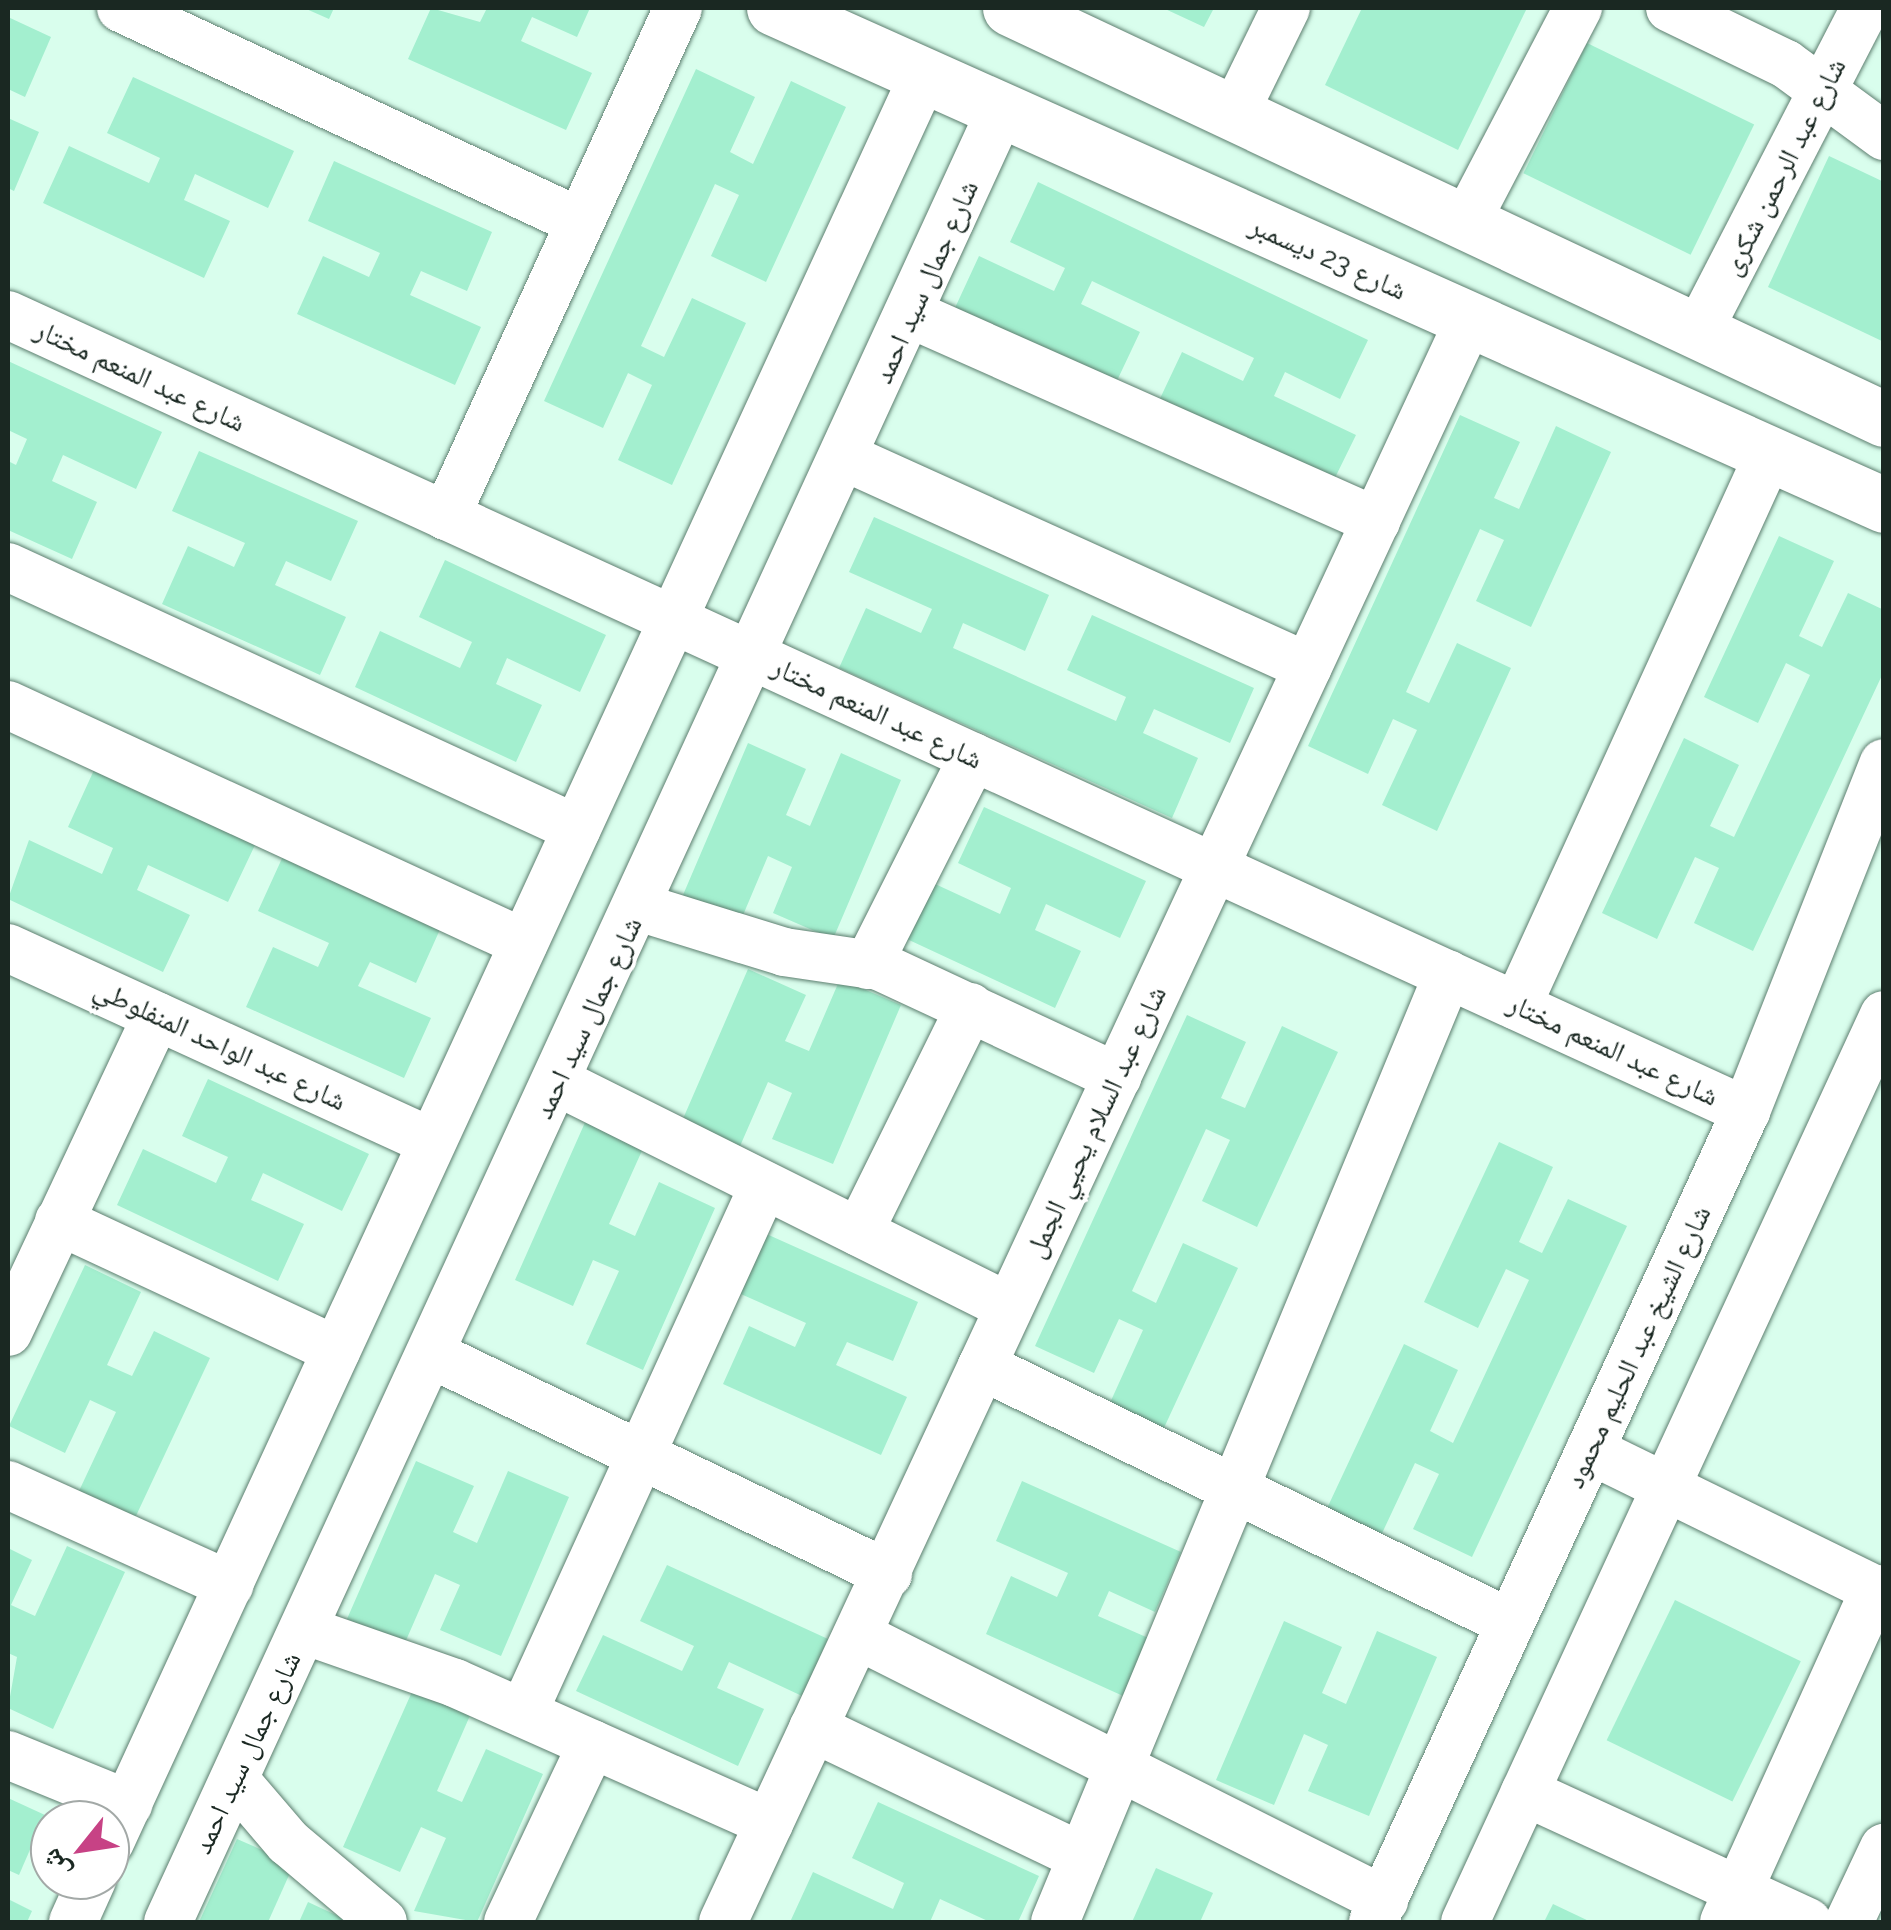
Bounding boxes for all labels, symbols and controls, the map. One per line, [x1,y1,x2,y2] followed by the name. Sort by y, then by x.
[1715,53,1853,281] street label: شارع عبد الرحمن شكرى
[866,175,986,389] street label: شارع جمال سيد احمد
[1244,209,1412,307] street label: شارع 23 ديسمبر
[29,313,251,439] street label: شارع عبد المنعم مختار
[766,650,988,776] street label: شارع عبد المنعم مختار
[527,912,649,1124] street label: شارع جمال سيد احمد
[88,972,352,1118] street label: شارع عبد الواحد المنفلوطي
[1018,981,1174,1263] street label: شارع عبد السلام يحيي الجمل
[1502,987,1724,1113] street label: شارع عبد المنعم مختار
[1558,1200,1718,1494] street label: شارع الشيخ عبد الحليم محمود
[186,1647,308,1859] street label: شارع جمال سيد احمد
[30,1800,130,1900] north arrow
[34,1843,77,1885] text: ش

